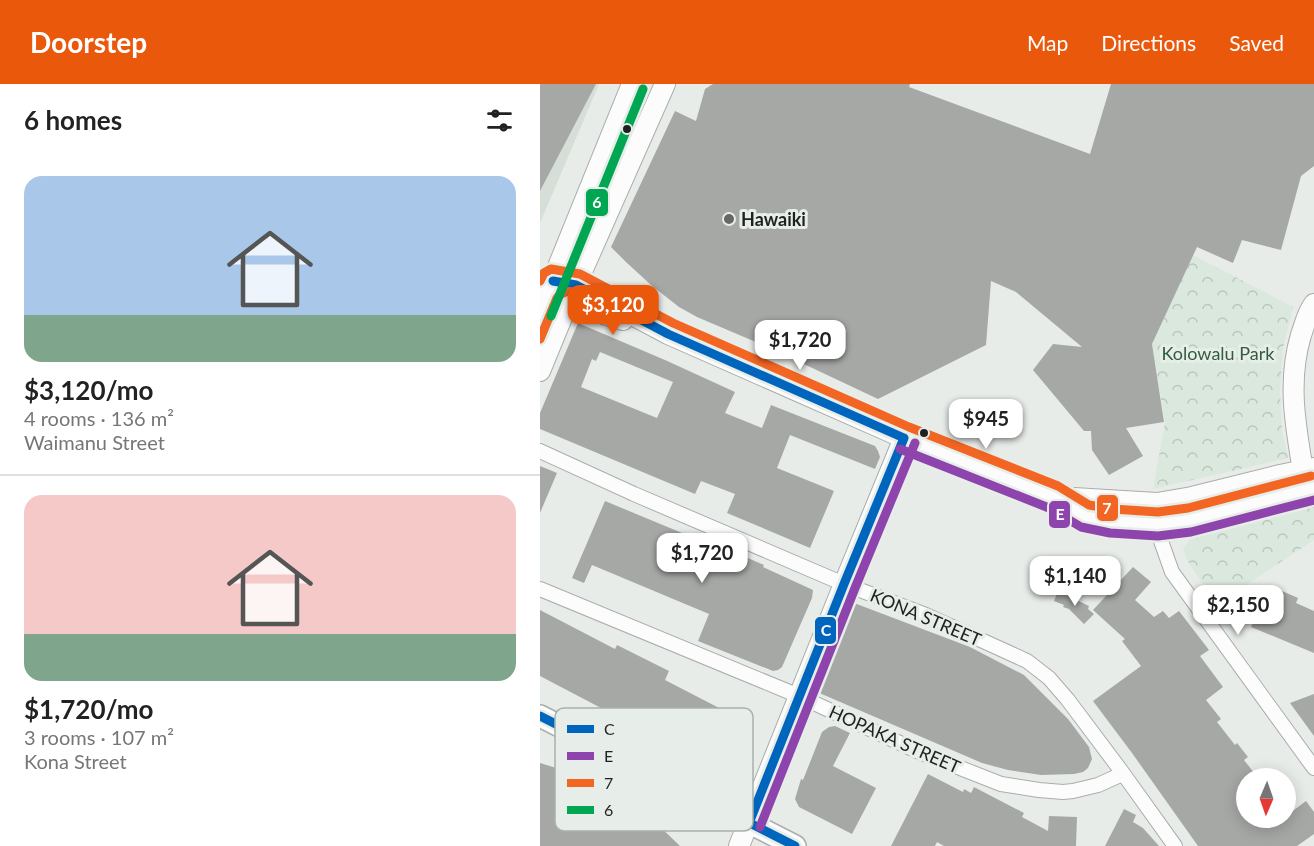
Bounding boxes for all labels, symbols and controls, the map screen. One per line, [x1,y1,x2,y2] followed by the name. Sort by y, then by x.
[30,25,147,59] text: Doorstep
[1027,30,1068,55] text: Map
[1101,30,1196,55] text: Directions
[1229,30,1284,55] text: Saved
[24,104,122,136] text: 6 homes
[483,104,516,137] icon: filters
[621,123,633,135] unlabelled marker
[585,188,609,217] line badge: 6
[592,192,602,211] text: 6
[741,208,806,230] place label: Hawaiki
[722,212,736,226] marker: Hawaiki
[216,215,324,323] icon: home
[564,285,662,336] pin: $3,120
[582,292,644,316] text: $3,120
[751,320,849,371] pin: $1,720
[769,327,831,351] text: $1,720
[1162,342,1275,364] park label: Kolowalu Park
[24,374,154,406] text: $3,120/mo
[950,399,1022,450] pin: $945
[24,406,174,430] text: 4 rooms · 136 m²
[963,406,1009,430] text: $945
[918,427,930,439] unlabelled marker
[24,430,165,454] text: Waimanu Street
[1096,494,1119,522] line badge: 7
[1102,498,1112,517] text: 7
[1048,500,1071,529] line badge: E
[1055,504,1065,523] text: E
[653,533,751,584] pin: $1,720
[216,534,324,642] icon: home
[671,540,733,564] text: $1,720
[1026,556,1124,607] pin: $1,140
[1044,563,1106,587] text: $1,140
[867,584,985,650] street label: KONA STREET
[1189,585,1287,636] pin: $2,150
[1207,592,1269,616] text: $2,150
[814,616,837,645] line badge: C
[821,620,832,639] text: C
[24,693,154,725] text: $1,720/mo
[826,700,964,778] street label: HOPAKA STREET
[555,708,753,831] legend
[604,719,615,738] text: C
[24,725,174,749] text: 3 rooms · 107 m²
[604,746,613,765] text: E
[24,749,127,773] text: Kona Street
[1236,768,1296,828] north arrow
[1236,768,1296,828] map controls
[604,773,613,792] text: 7
[604,800,613,819] text: 6

